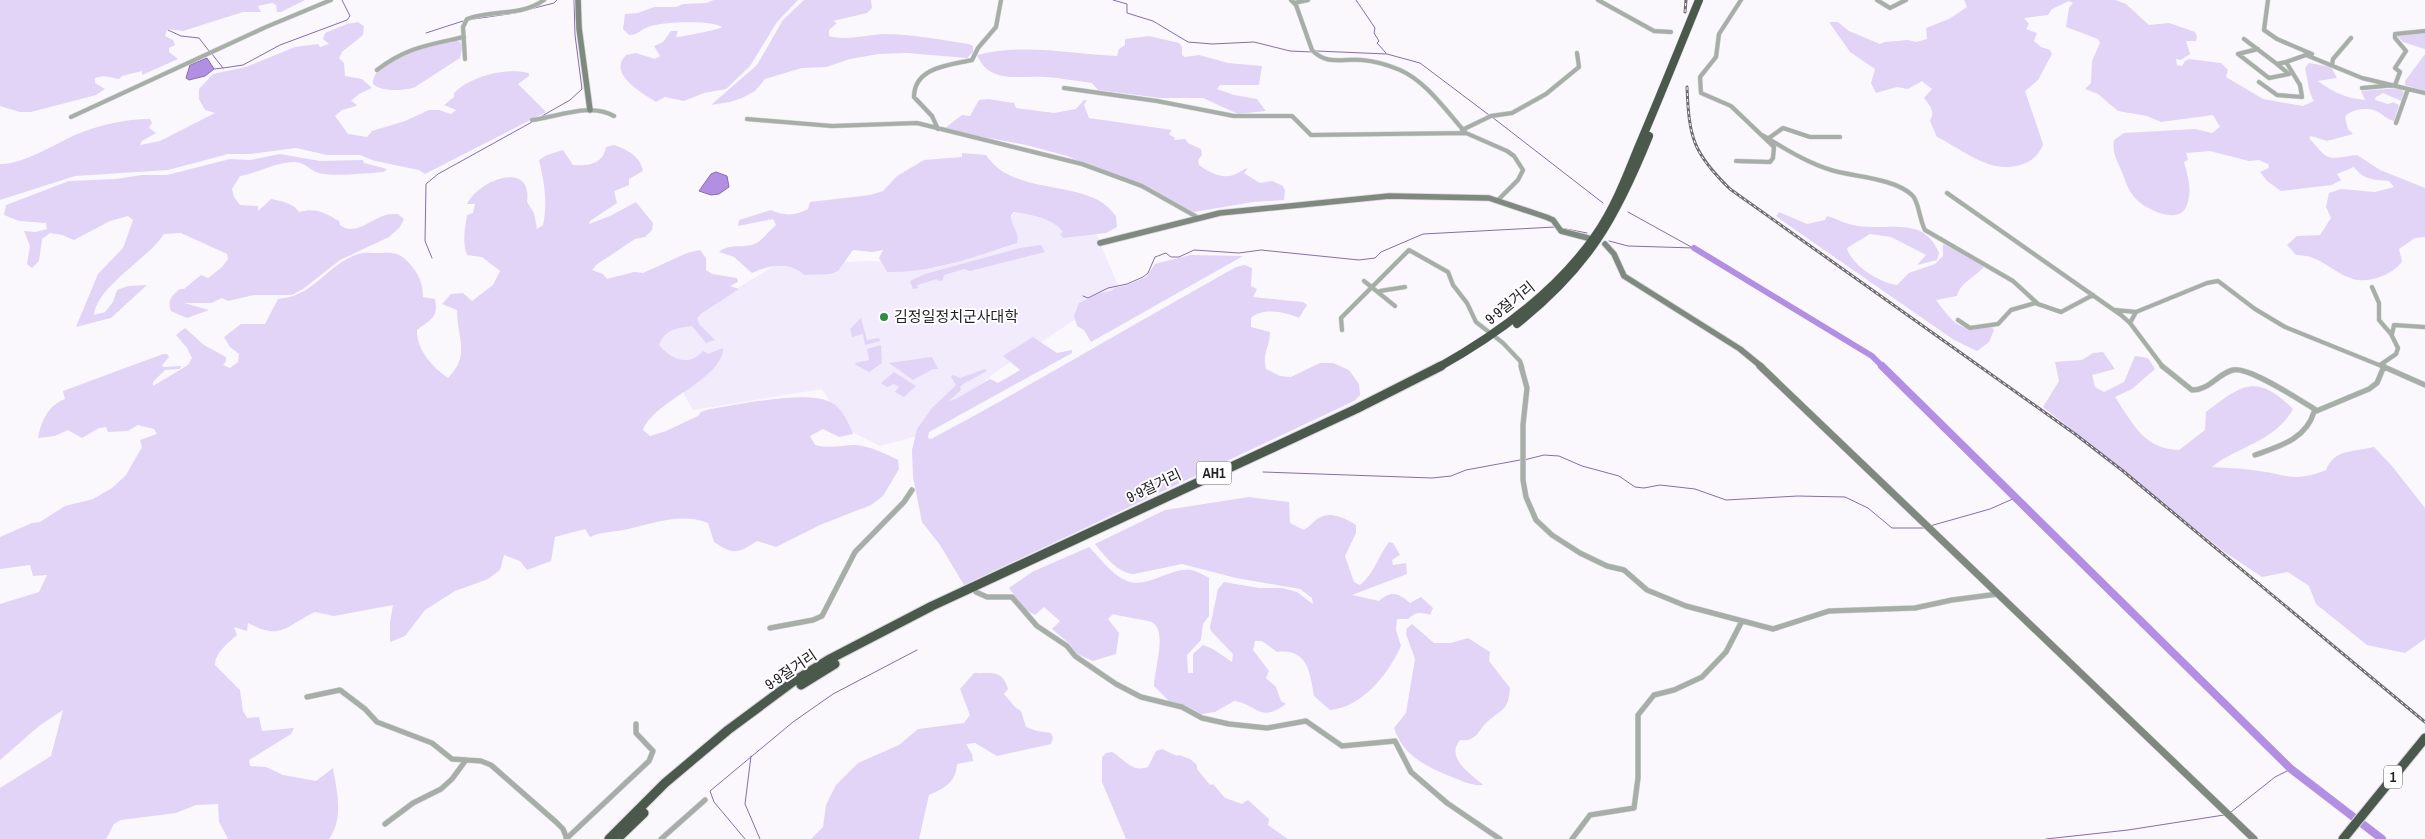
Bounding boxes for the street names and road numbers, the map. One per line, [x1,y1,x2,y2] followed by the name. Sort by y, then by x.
[1480,276,1539,329] street label: 9·9절거리
[1196,462,1232,484] road number: AH1
[1123,464,1185,507] street label: 9·9절거리
[761,645,821,695] street label: 9·9절거리
[2384,766,2402,789] road number: 1

